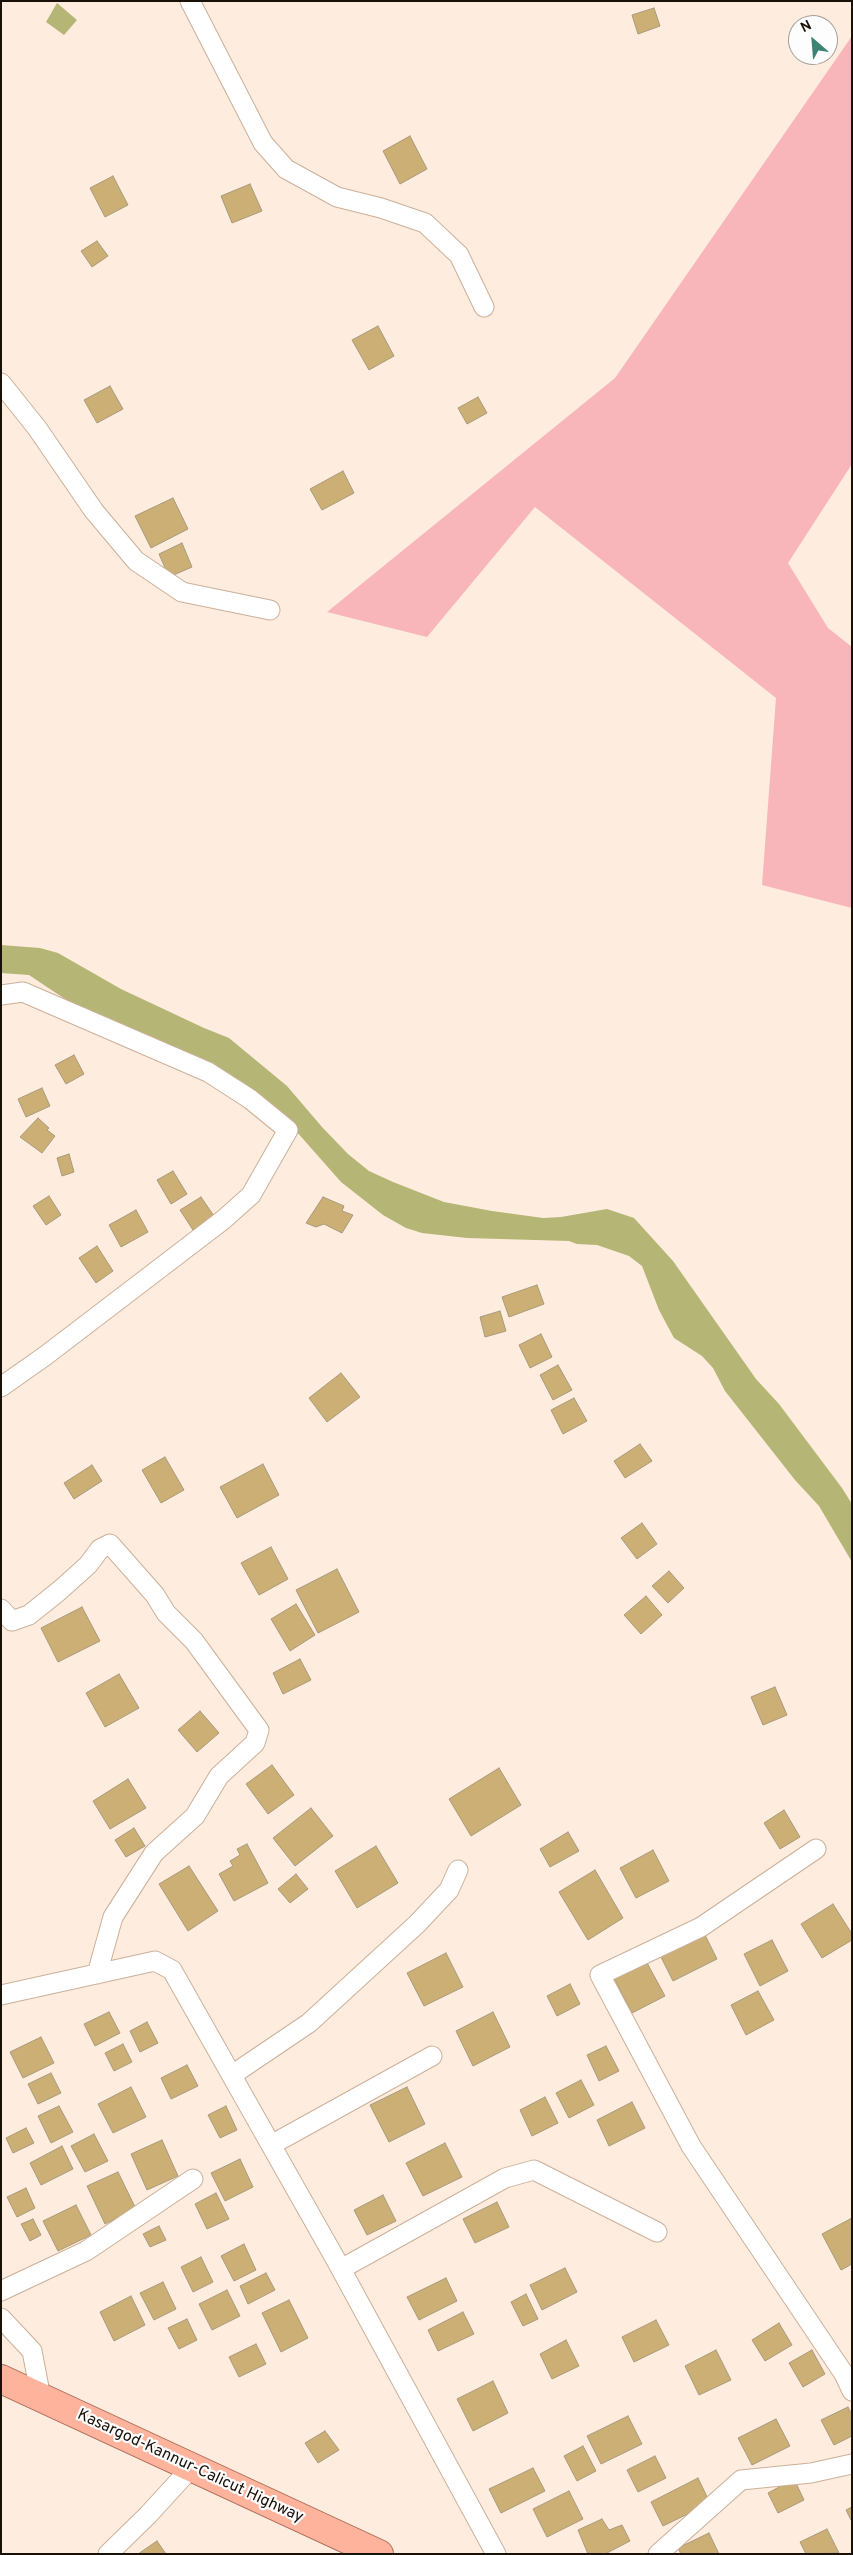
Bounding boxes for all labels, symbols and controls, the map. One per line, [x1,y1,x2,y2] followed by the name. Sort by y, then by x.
[788,15,838,65] north arrow
[798,17,815,37] text: N
[74,2406,306,2528] street label: Kasargod-Kannur-Calicut Highway

